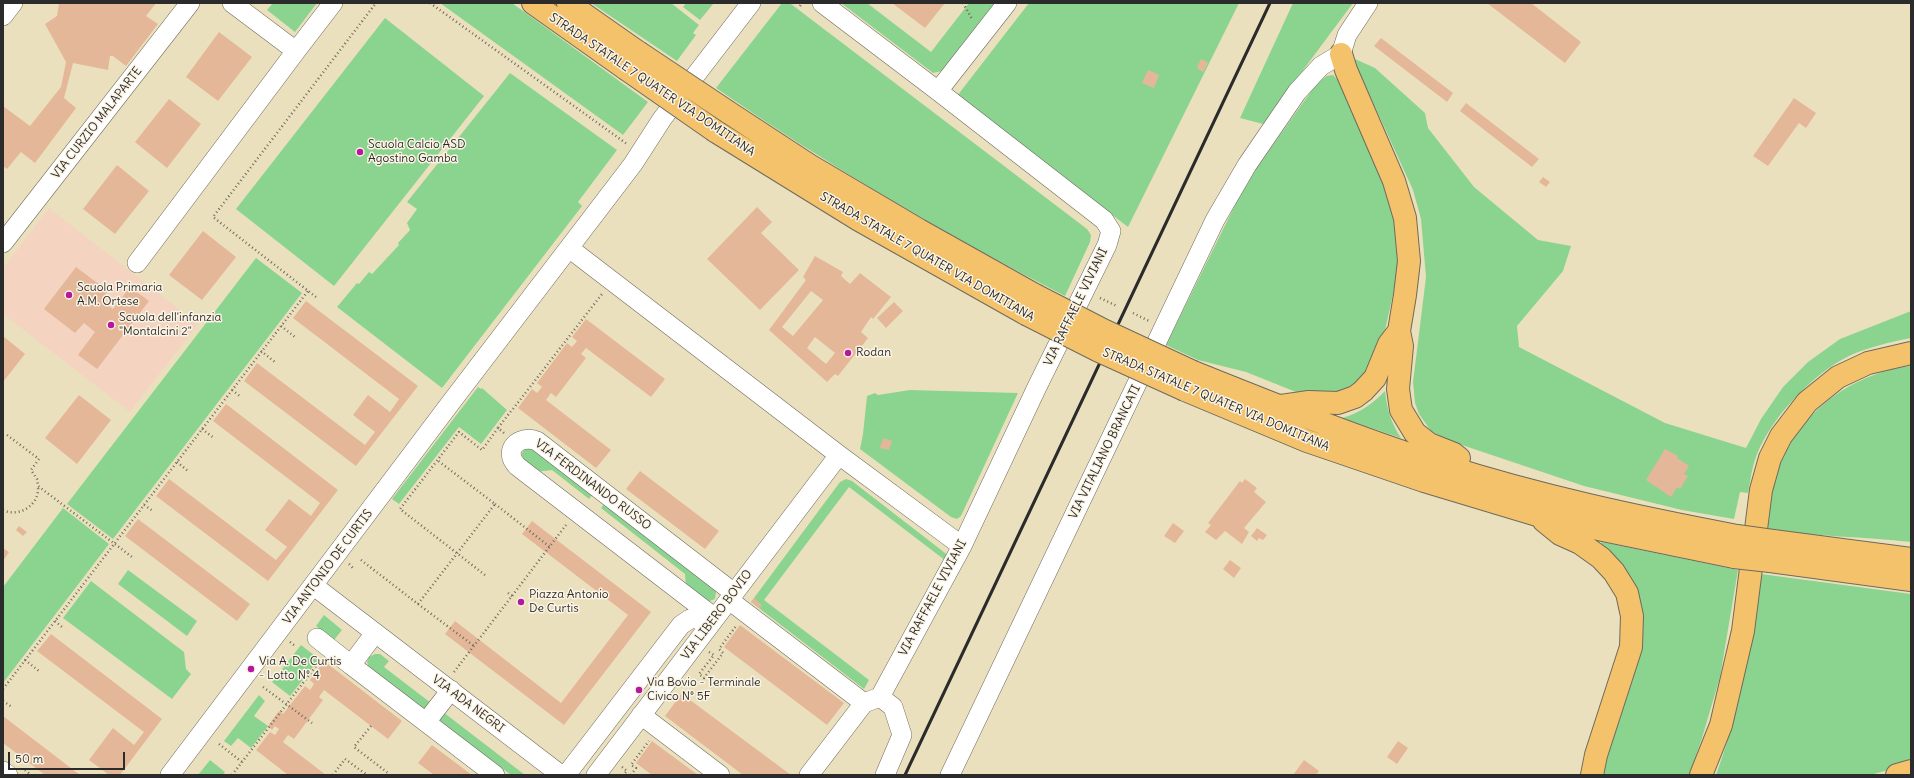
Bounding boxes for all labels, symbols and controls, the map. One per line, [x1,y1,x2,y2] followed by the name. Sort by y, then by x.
[546,11,758,159] street label: STRADA STATALE 7 QUATER VIA DOMITIANA
[49,64,145,182] street label: VIA CURZIO MALAPARTE
[368,138,465,166] place label: Scuola Calcio ASD Agostino Gamba
[355,147,365,157] marker: Scuola Calcio ASD Agostino Gamba
[817,189,1037,325] street label: STRADA STATALE 7 QUATER VIA DOMITIANA
[1041,246,1111,368] street label: VIA RAFFAELE VIVIANI
[77,281,162,309] place label: Scuola Primaria A.M. Ortese
[64,290,74,300] marker: Scuola Primaria A.M. Ortese
[119,311,221,339] place label: Scuola dell'infanzia "Montalcini 2"
[106,320,116,330] marker: Scuola dell'infanzia "Montalcini 2"
[1100,345,1332,455] street label: STRADA STATALE 7 QUATER VIA DOMITIANA
[856,346,891,360] place label: Rodan
[843,348,853,358] marker: Rodan
[1066,383,1144,521] street label: VIA VITALIANO BRANCATI
[532,437,654,533] street label: VIA FERDINANDO RUSSO
[280,507,376,627] street label: VIA ANTONIO DE CURTIS
[896,537,970,659] street label: VIA RAFFAELE VIVIANI
[679,567,755,663] street label: VIA LIBERO BOVIO
[529,588,609,616] place label: Piazza Antonio De Curtis
[516,597,526,607] marker: Piazza Antonio De Curtis
[259,655,342,683] place label: Via A. De Curtis - Lotto N° 4
[246,664,256,674] marker: Via A. De Curtis - Lotto N° 4
[429,672,507,736] street label: VIA ADA NEGRI
[647,676,761,704] place label: Via Bovio - Terminale Civico N° 5F
[634,685,644,695] marker: Via Bovio - Terminale Civico N° 5F
[10,744,127,770] scale bar
[15,751,43,766] text: 50 m

